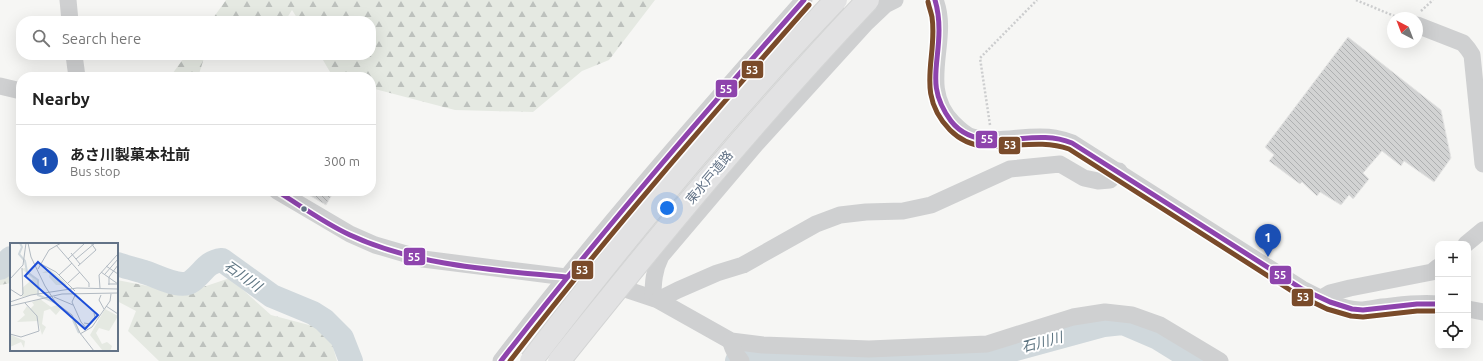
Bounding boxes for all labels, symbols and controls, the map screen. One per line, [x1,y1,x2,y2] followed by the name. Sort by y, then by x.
[1387,12,1423,48] north arrow
[16,16,376,60] search box
[30,27,52,49] icon: search
[62,30,141,47] text: Search here
[741,60,764,79] line badge: 53
[746,64,758,76] text: 53
[715,79,738,98] line badge: 55
[720,83,732,95] text: 55
[32,89,90,108] text: Nearby
[975,130,998,149] line badge: 55
[981,133,993,145] text: 55
[998,136,1021,155] line badge: 53
[1004,139,1016,151] text: 53
[70,146,190,163] text: あさ川製菓本社前
[683,148,735,206] street label: 東水戸道路
[41,154,49,168] text: 1
[324,154,360,168] text: 300 m
[70,164,120,178] text: Bus stop
[657,198,677,218] your location
[299,204,309,214] unlabelled marker
[1255,224,1281,257] pin: 1
[1435,241,1471,349] map controls
[1435,241,1471,277] button: +
[10,243,118,351] inset map
[403,247,426,266] line badge: 55
[408,251,420,263] text: 55
[221,257,266,296] water label: 石川川
[571,260,594,280] line badge: 53
[576,264,588,276] text: 53
[1269,265,1292,285] line badge: 55
[1274,269,1286,281] text: 55
[1435,277,1471,313] button: −
[1291,288,1314,307] line badge: 53
[1297,291,1309,303] text: 53
[1435,313,1471,349] button: locate
[1020,328,1066,355] water label: 石川川

